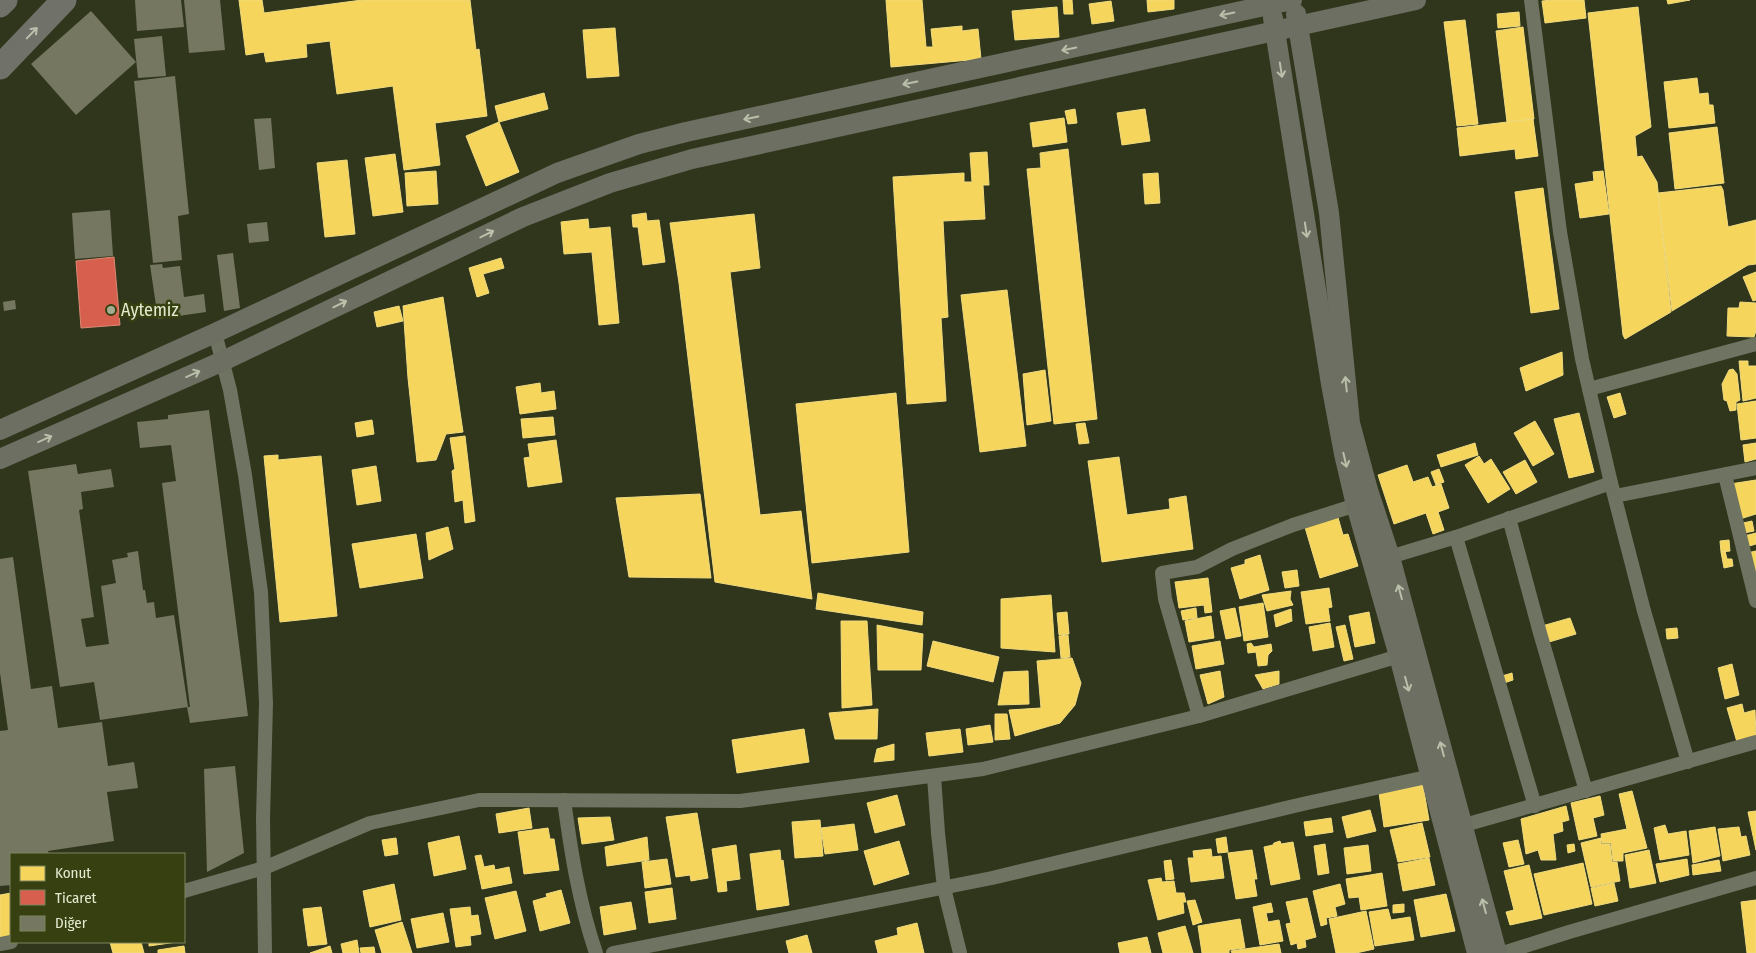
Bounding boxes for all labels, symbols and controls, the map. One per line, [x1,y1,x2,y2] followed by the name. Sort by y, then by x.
[1220,10,1236,19] one-way arrow
[26,27,38,40] one-way arrow
[1061,45,1077,54] one-way arrow
[1277,62,1287,78] one-way arrow
[902,79,918,88] one-way arrow
[744,114,760,123] one-way arrow
[1302,222,1312,238] one-way arrow
[479,229,494,238] one-way arrow
[121,299,179,321] place label: Aytemiz
[333,299,348,309] one-way arrow
[105,304,117,316] marker: Aytemiz
[185,368,200,378] one-way arrow
[1341,377,1351,393] one-way arrow
[37,434,52,443] one-way arrow
[1341,451,1350,467] one-way arrow
[1395,584,1404,600] one-way arrow
[1403,675,1412,691] one-way arrow
[1436,741,1446,757] one-way arrow
[10,853,185,943] legend
[55,864,91,882] text: Konut
[55,889,97,907] text: Ticaret
[1479,898,1488,914] one-way arrow
[55,914,88,932] text: Diğer

